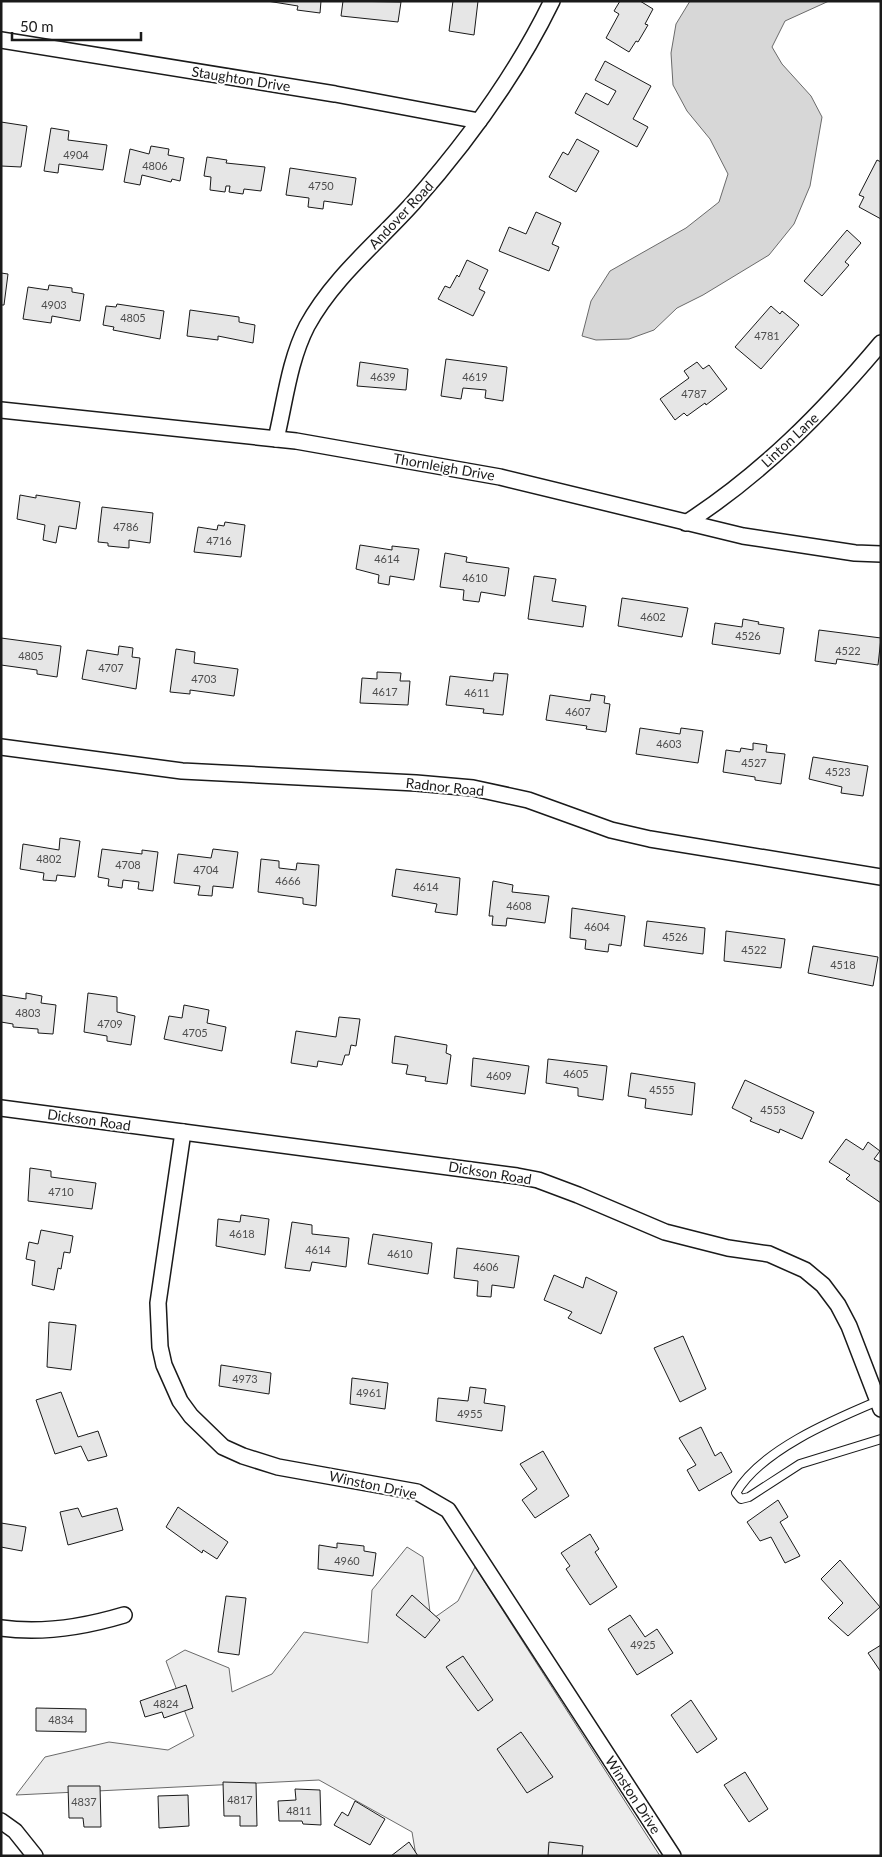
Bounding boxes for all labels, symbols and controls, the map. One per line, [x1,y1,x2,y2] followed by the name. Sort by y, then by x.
[12,10,141,42] scale bar
[20,17,54,35] text: 50 m
[190,62,292,95] street label: Staughton Drive
[63,148,89,161] house number: 4904
[142,159,168,172] house number: 4806
[365,177,436,252] street label: Andover Road
[308,179,334,192] house number: 4750
[41,298,67,311] house number: 4903
[120,311,146,324] house number: 4805
[754,329,780,342] house number: 4781
[370,370,396,383] house number: 4639
[462,370,488,383] house number: 4619
[681,387,707,400] house number: 4787
[758,409,822,470] street label: Linton Lane
[392,449,496,484] street label: Thornleigh Drive
[113,520,139,533] house number: 4786
[206,534,232,547] house number: 4716
[374,552,400,565] house number: 4614
[462,571,488,584] house number: 4610
[640,610,666,623] house number: 4602
[735,629,761,642] house number: 4526
[835,644,861,657] house number: 4522
[18,649,44,662] house number: 4805
[98,661,124,674] house number: 4707
[191,672,217,685] house number: 4703
[372,685,398,698] house number: 4617
[464,686,490,699] house number: 4611
[565,705,591,718] house number: 4607
[656,737,682,750] house number: 4603
[741,756,767,769] house number: 4527
[825,765,851,778] house number: 4523
[405,774,485,799] street label: Radnor Road
[36,852,62,865] house number: 4802
[115,858,141,871] house number: 4708
[193,863,219,876] house number: 4704
[275,874,301,887] house number: 4666
[413,880,439,893] house number: 4614
[506,899,532,912] house number: 4608
[584,920,610,933] house number: 4604
[662,930,688,943] house number: 4526
[741,943,767,956] house number: 4522
[830,958,856,971] house number: 4518
[15,1006,41,1019] house number: 4803
[97,1017,123,1030] house number: 4709
[182,1026,208,1039] house number: 4705
[563,1067,589,1080] house number: 4605
[486,1069,512,1082] house number: 4609
[649,1083,675,1096] house number: 4555
[760,1103,786,1116] house number: 4553
[46,1105,132,1134] street label: Dickson Road
[447,1158,533,1187] street label: Dickson Road
[48,1185,74,1198] house number: 4710
[229,1227,255,1240] house number: 4618
[305,1243,331,1256] house number: 4614
[387,1247,413,1260] house number: 4610
[473,1260,499,1273] house number: 4606
[232,1372,258,1385] house number: 4973
[356,1386,382,1399] house number: 4961
[457,1407,483,1420] house number: 4955
[328,1467,419,1502] street label: Winston Drive
[334,1554,360,1567] house number: 4960
[630,1638,656,1651] house number: 4925
[153,1697,179,1710] house number: 4824
[48,1713,74,1726] house number: 4834
[602,1753,665,1837] street label: Winston Drive
[227,1793,253,1806] house number: 4817
[71,1795,97,1808] house number: 4837
[286,1804,312,1817] house number: 4811

